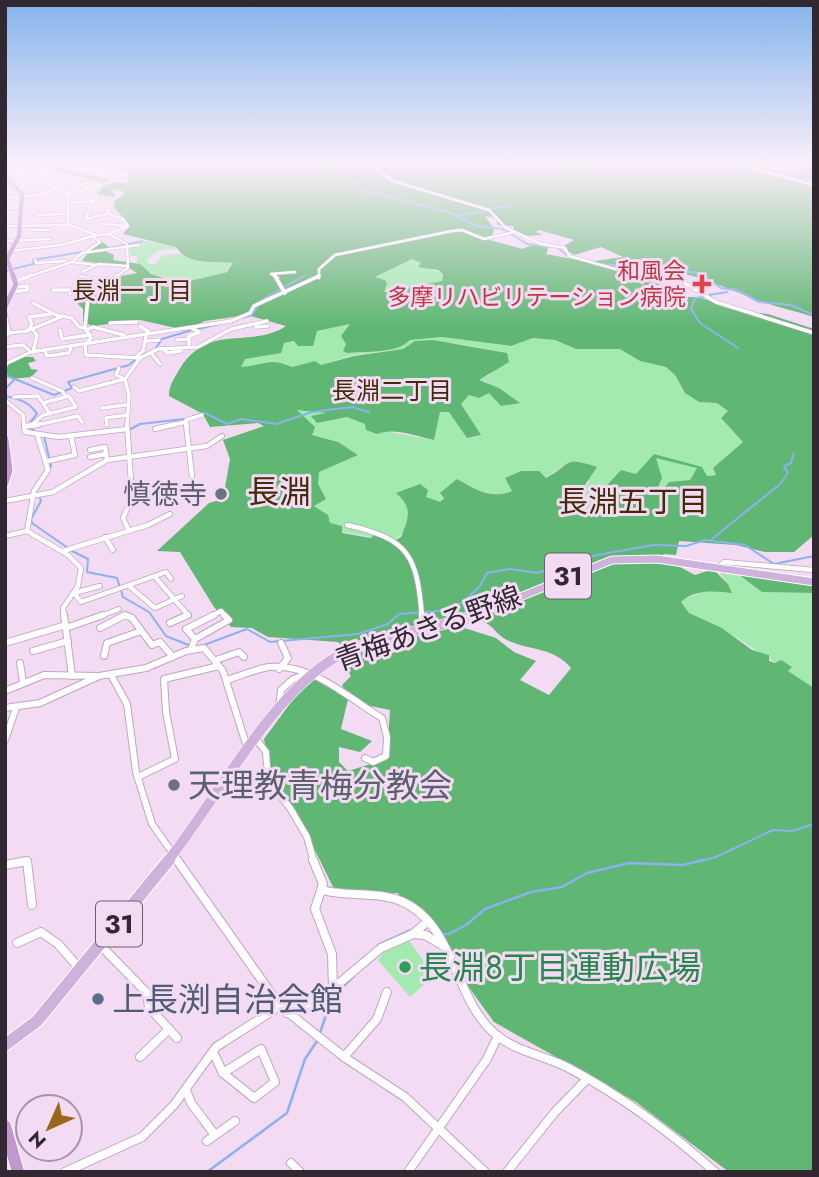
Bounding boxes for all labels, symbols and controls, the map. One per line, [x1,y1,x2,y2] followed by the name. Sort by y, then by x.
[387,254,686,314] place label: 和風会 多摩リハビリテーション病院
[72,273,192,308] district label: 長淵一丁目
[692,274,712,294] marker: 和風会 多摩リハビリテーション病院
[332,373,452,408] district label: 長淵二丁目
[247,469,311,515] district label: 長淵
[123,474,207,515] place label: 慎徳寺
[558,480,708,523] district label: 長淵五丁目
[213,486,229,502] marker: 慎徳寺
[545,554,591,598] road number: 31
[329,576,527,681] street label: 青梅あきる野線
[188,762,452,809] place label: 天理教青梅分教会
[166,777,182,793] marker: 天理教青梅分教会
[96,902,142,946] road number: 31
[419,944,701,991] place label: 長淵8丁目運動広場
[397,959,413,975] marker: 長淵8丁目運動広場
[112,976,343,1023] place label: 上長渕自治会館
[90,991,106,1007] marker: 上長渕自治会館
[14,1093,84,1163] north arrow
[22,1125,52,1155] text: N

